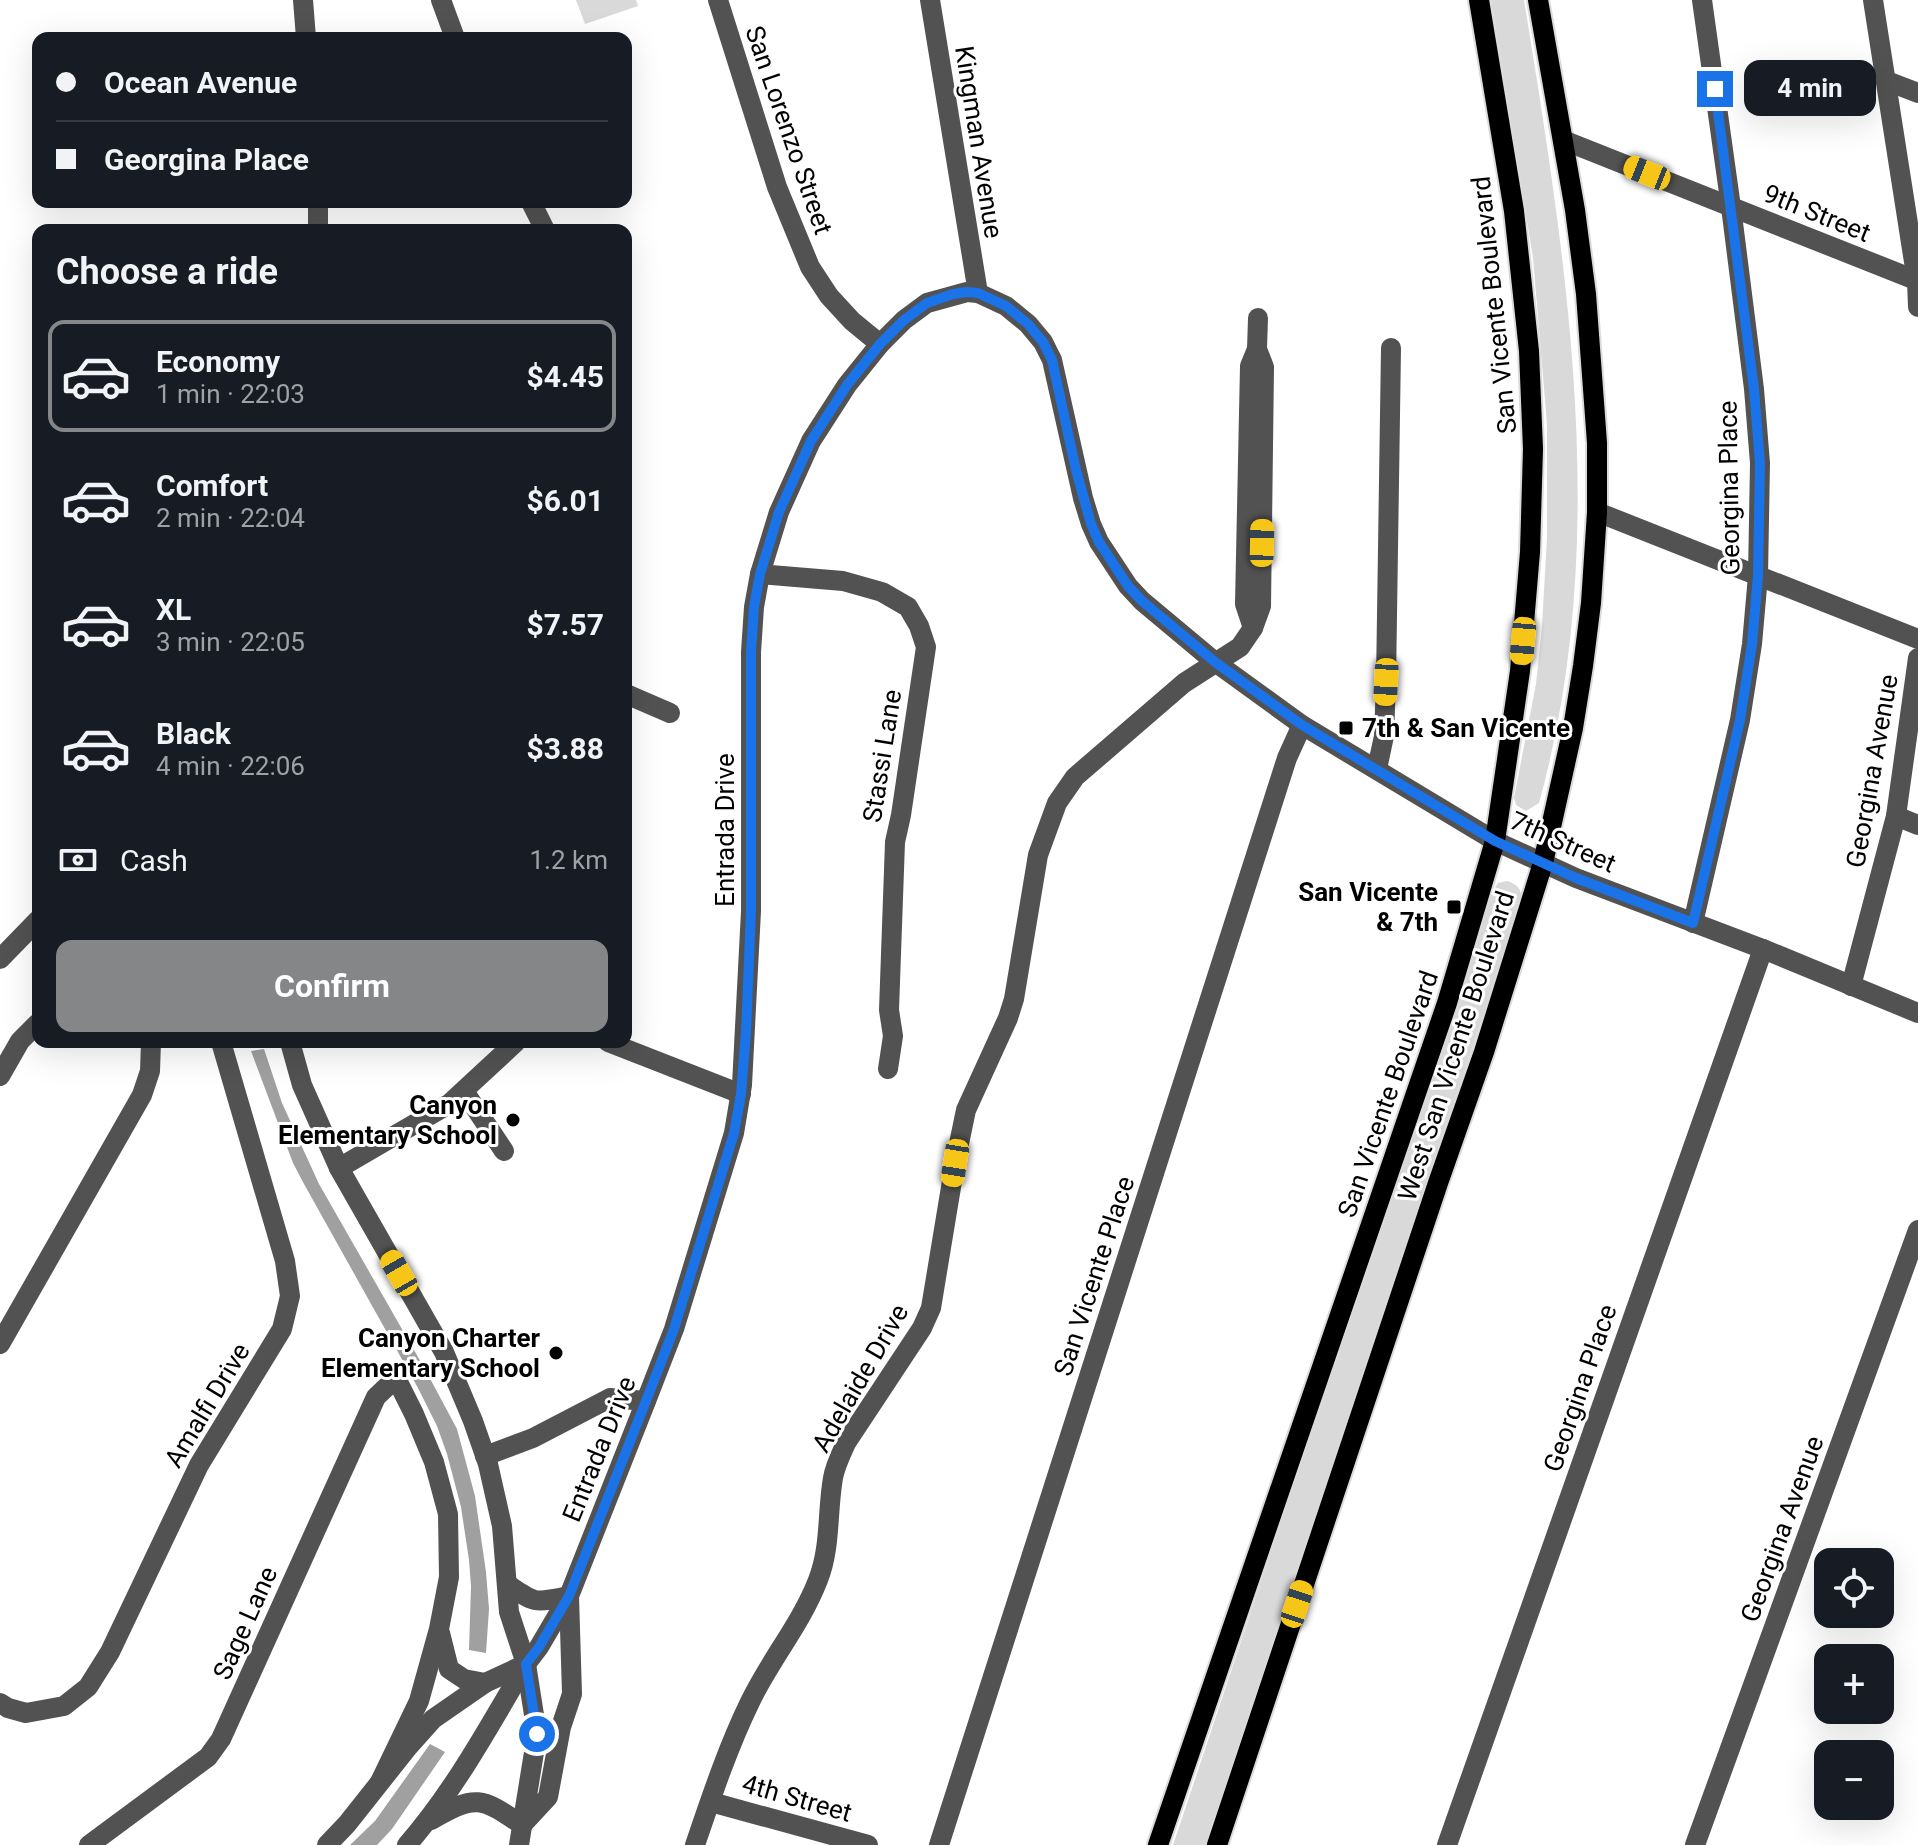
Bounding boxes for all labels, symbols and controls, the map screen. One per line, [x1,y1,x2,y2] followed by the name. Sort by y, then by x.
[739,22,839,238] street label: San Lorenzo Street
[949,44,1009,240] street label: Kingman Avenue
[1743,61,1875,117] callout: 4 min
[104,65,297,100] text: Ocean Avenue
[1697,71,1733,107] route end
[1777,73,1843,103] text: 4 min
[104,142,309,177] text: Georgina Place
[1620,153,1674,193] car
[1466,175,1522,435] street label: San Vicente Boulevard
[1759,178,1875,248] street label: 9th Street
[56,251,278,293] text: Choose a ride
[60,340,132,412] icon: car
[156,344,280,379] text: Economy
[526,359,604,394] text: $4.45
[156,379,305,409] text: 1 min · 22:03
[1712,400,1746,576] street label: Georgina Place
[60,464,132,536] icon: car
[156,468,268,503] text: Comfort
[526,483,604,518] text: $6.01
[156,503,305,533] text: 2 min · 22:04
[1250,519,1274,567] car
[60,588,132,660] icon: car
[156,592,191,627] text: XL
[526,607,604,642] text: $7.57
[1509,616,1537,666] car
[156,627,305,657] text: 3 min · 22:05
[1373,657,1399,707] car
[1840,672,1904,870] street label: Georgina Avenue
[857,687,907,825] street label: Stassi Lane
[60,712,132,784] icon: car
[1362,713,1570,743] place label: 7th & San Vicente
[156,716,231,751] text: Black
[1337,719,1355,737] marker: 7th & San Vicente
[526,731,604,766] text: $3.88
[156,751,305,781] text: 4 min · 22:06
[710,753,740,907] street label: Entrada Drive
[1506,805,1620,879] street label: 7th Street
[56,838,100,882] icon: cash
[120,843,188,878] text: Cash
[529,845,608,875] text: 1.2 km
[1298,877,1438,937] place label: San Vicente & 7th
[1392,887,1520,1205] street label: West San Vicente Boulevard
[1445,898,1463,916] marker: San Vicente & 7th
[56,940,608,1032] button: Confirm
[1332,967,1444,1221] street label: San Vicente Boulevard
[278,1090,497,1150] place label: Canyon Elementary School
[504,1111,522,1129] marker: Canyon Elementary School
[939,1137,971,1189] car
[1048,1172,1140,1380] street label: San Vicente Place
[377,1246,421,1300] car
[806,1299,914,1457] street label: Adelaide Drive
[1537,1300,1623,1476] street label: Georgina Place
[321,1323,540,1383] place label: Canyon Charter Elementary School
[158,1337,256,1473] street label: Amalfi Drive
[547,1344,565,1362] marker: Canyon Charter Elementary School
[556,1372,642,1526] street label: Entrada Drive
[1734,1432,1830,1626] street label: Georgina Avenue
[1814,1548,1894,1820] map controls
[1814,1548,1894,1628] button: locate
[207,1562,283,1684] street label: Sage Lane
[1278,1577,1316,1631] car
[1814,1644,1894,1724] button: +
[519,1716,555,1752] route start
[1814,1740,1894,1820] button: −
[739,1768,855,1828] street label: 4th Street

